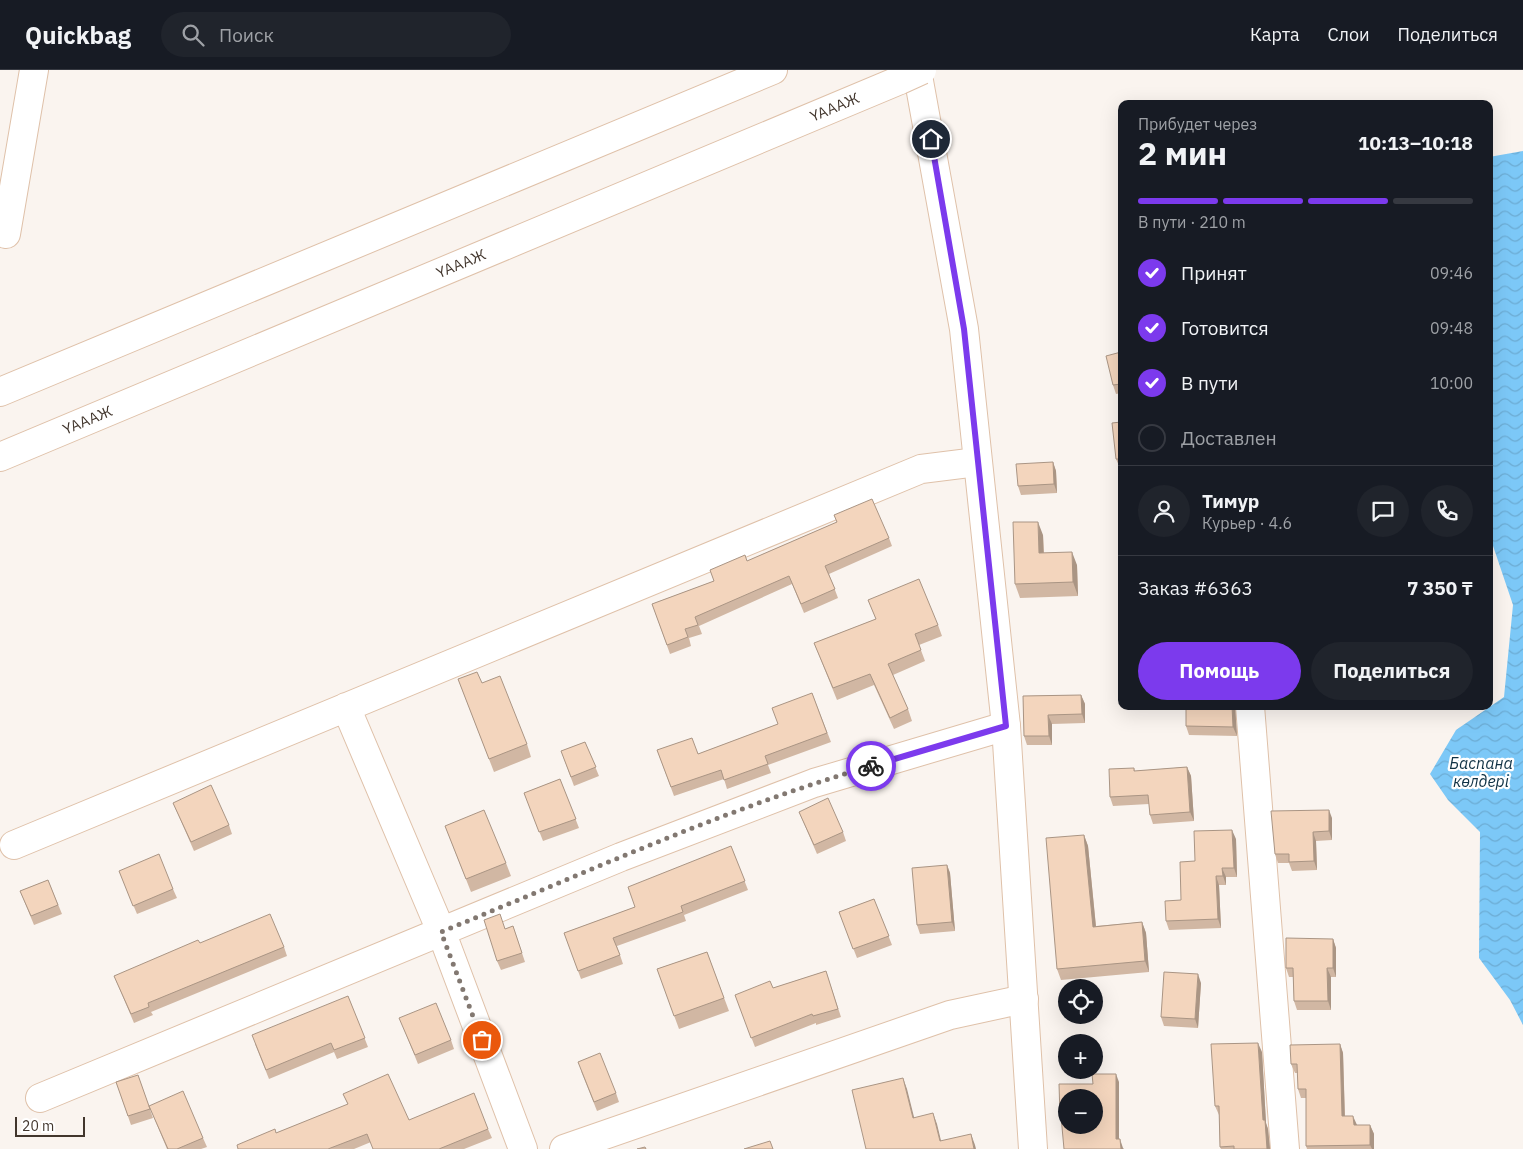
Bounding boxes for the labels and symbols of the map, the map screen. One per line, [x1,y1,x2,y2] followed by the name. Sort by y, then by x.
[807,88,863,126] street label: ҮАААЖ
[910,118,952,160] pin
[433,244,489,282] street label: ҮАААЖ
[60,401,115,439] street label: ҮАААЖ
[846,741,896,791] courier
[1449,753,1513,791] water label: Баспана көлдері
[461,1019,503,1061] pin
[15,1114,85,1137] scale bar

